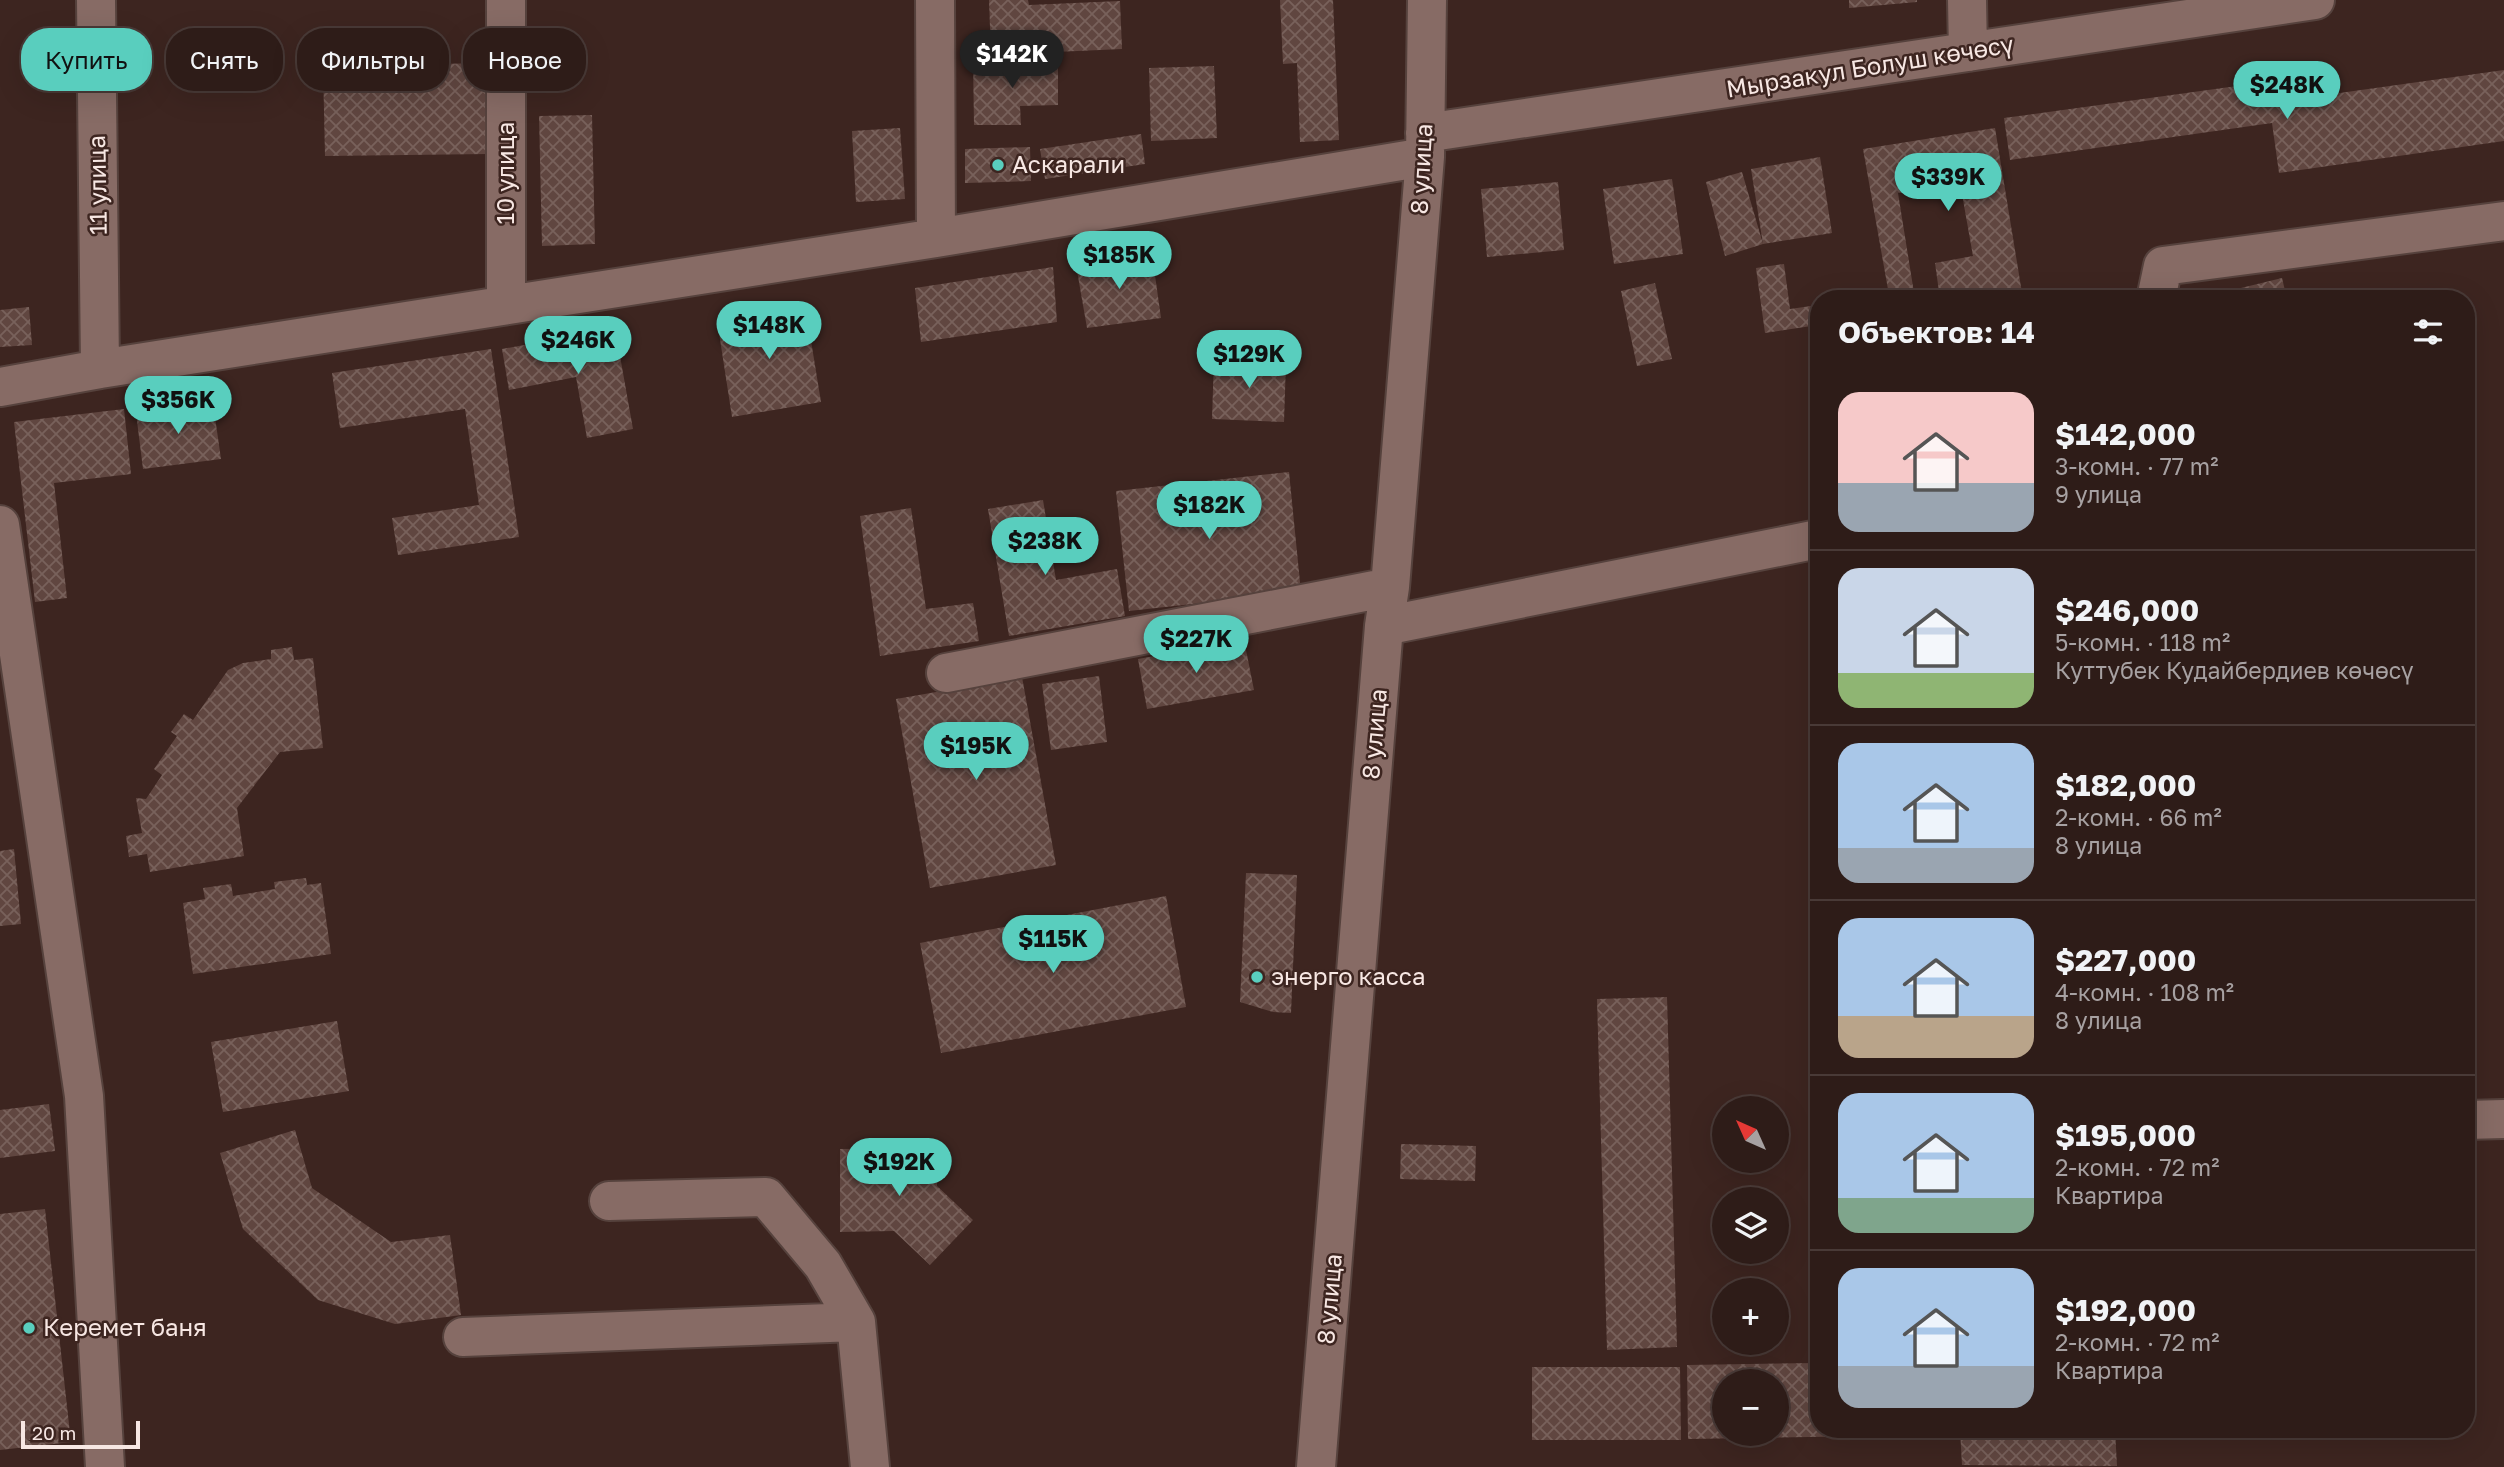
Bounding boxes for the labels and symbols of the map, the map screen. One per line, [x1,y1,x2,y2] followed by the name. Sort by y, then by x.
[1724,28,2016,104] street label: Мырзакул Болуш көчөсү
[963,31,1061,90] pin: $142K
[2238,61,2336,121] pin: $248K
[490,122,519,224] street label: 10 улица
[1404,123,1437,215] street label: 8 улица
[81,135,112,235] street label: 11 улица
[1012,149,1125,178] place label: Аскарали
[1899,154,1997,213] pin: $339K
[990,157,1006,173] marker: Аскарали
[1070,232,1168,291] pin: $185K
[720,302,818,361] pin: $148K
[529,316,627,376] pin: $246K
[1200,330,1298,390] pin: $129K
[129,376,227,436] pin: $356K
[1160,482,1258,541] pin: $182K
[996,518,1094,577] pin: $238K
[1147,616,1245,675] pin: $227K
[1355,687,1392,780] street label: 8 улица
[927,722,1025,782] pin: $195K
[1004,916,1102,975] pin: $115K
[1271,961,1425,990] place label: энерго касса
[1249,969,1265,985] marker: энерго касса
[1712,1096,1788,1172] north arrow
[850,1138,948,1198] pin: $192K
[1310,1252,1347,1345] street label: 8 улица
[43,1312,207,1341] place label: Керемет баня
[21,1320,37,1336] marker: Керемет баня
[21,1418,140,1450] scale bar

